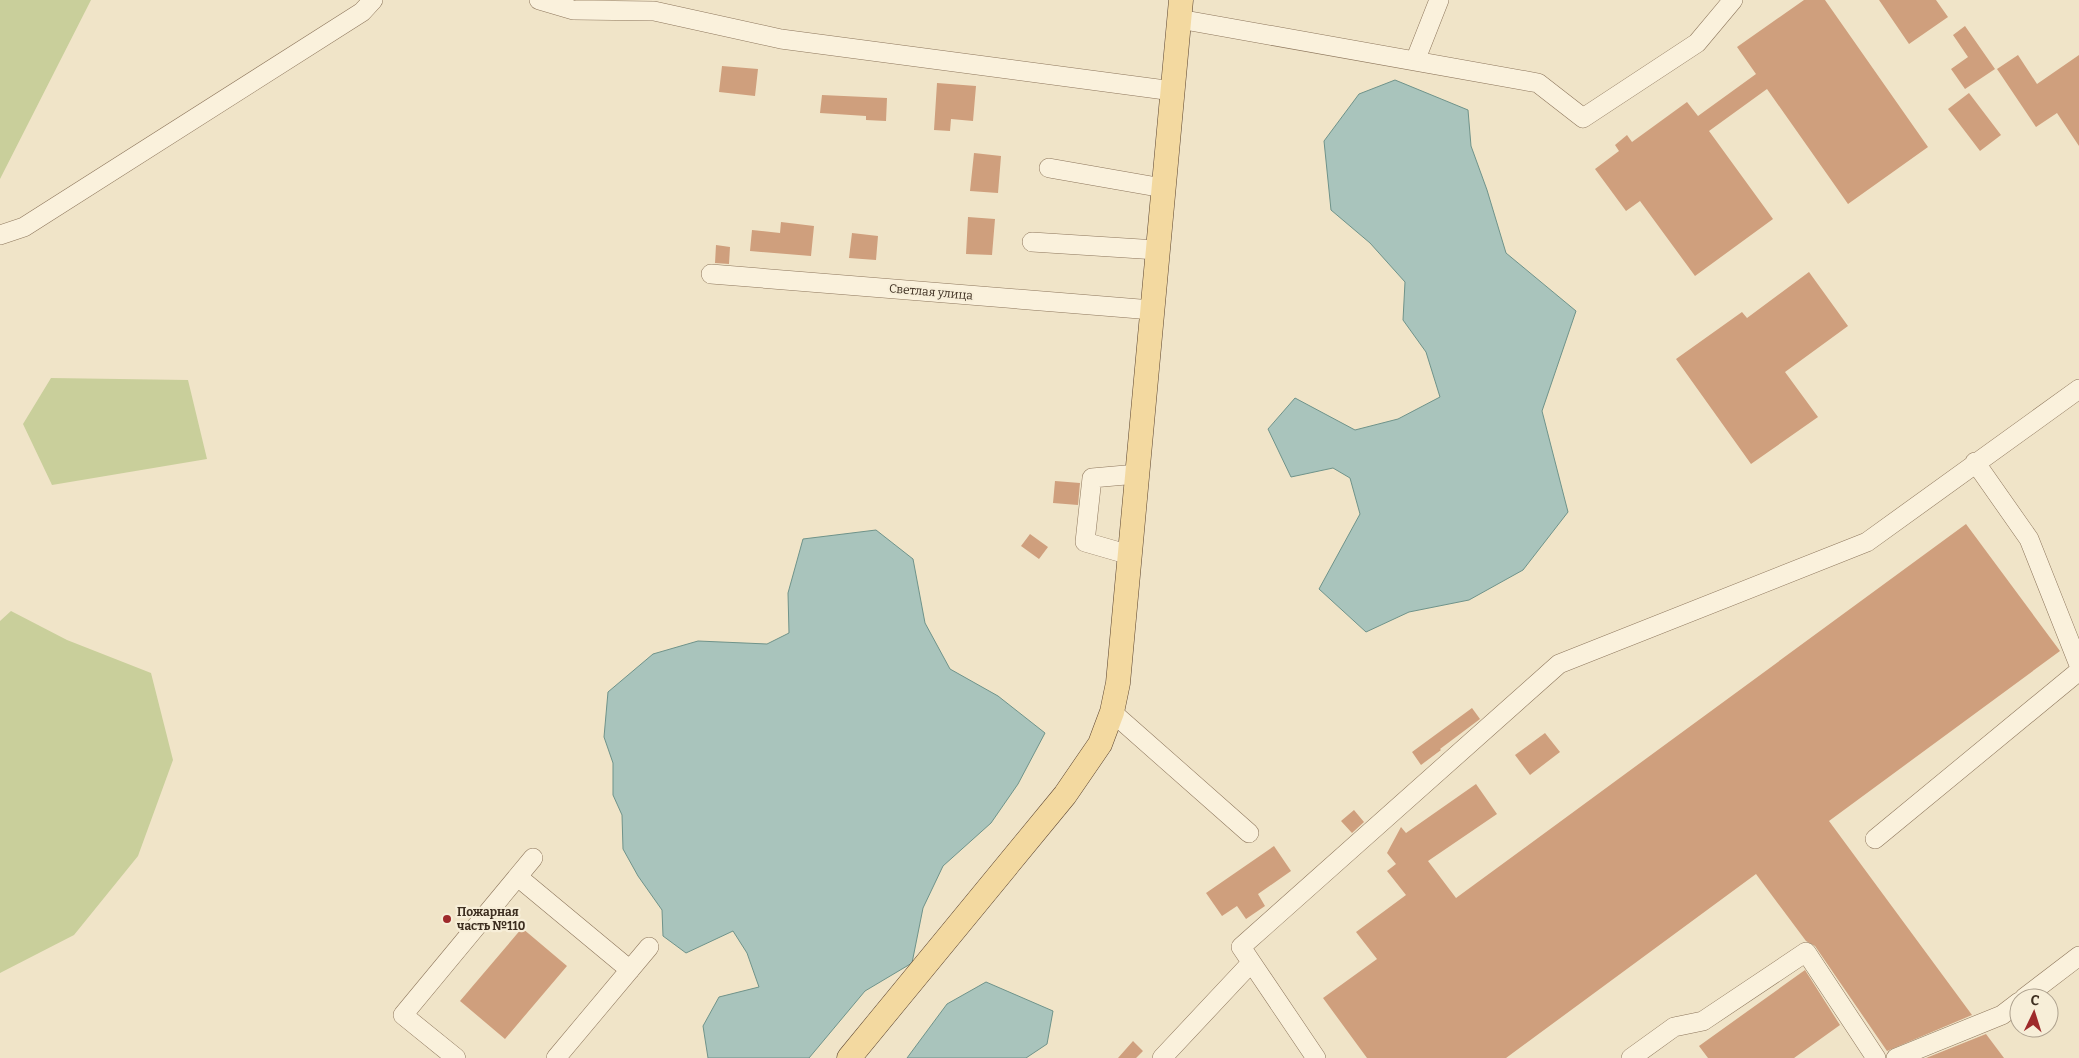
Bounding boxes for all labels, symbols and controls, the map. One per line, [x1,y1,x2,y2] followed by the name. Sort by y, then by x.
[888,281,974,303] street label: Светлая улица
[457,905,526,933] place label: Пожарная часть №110
[441,913,453,925] marker: Пожарная часть №110
[2009,988,2059,1038] north arrow
[2030,992,2040,1009] text: С

